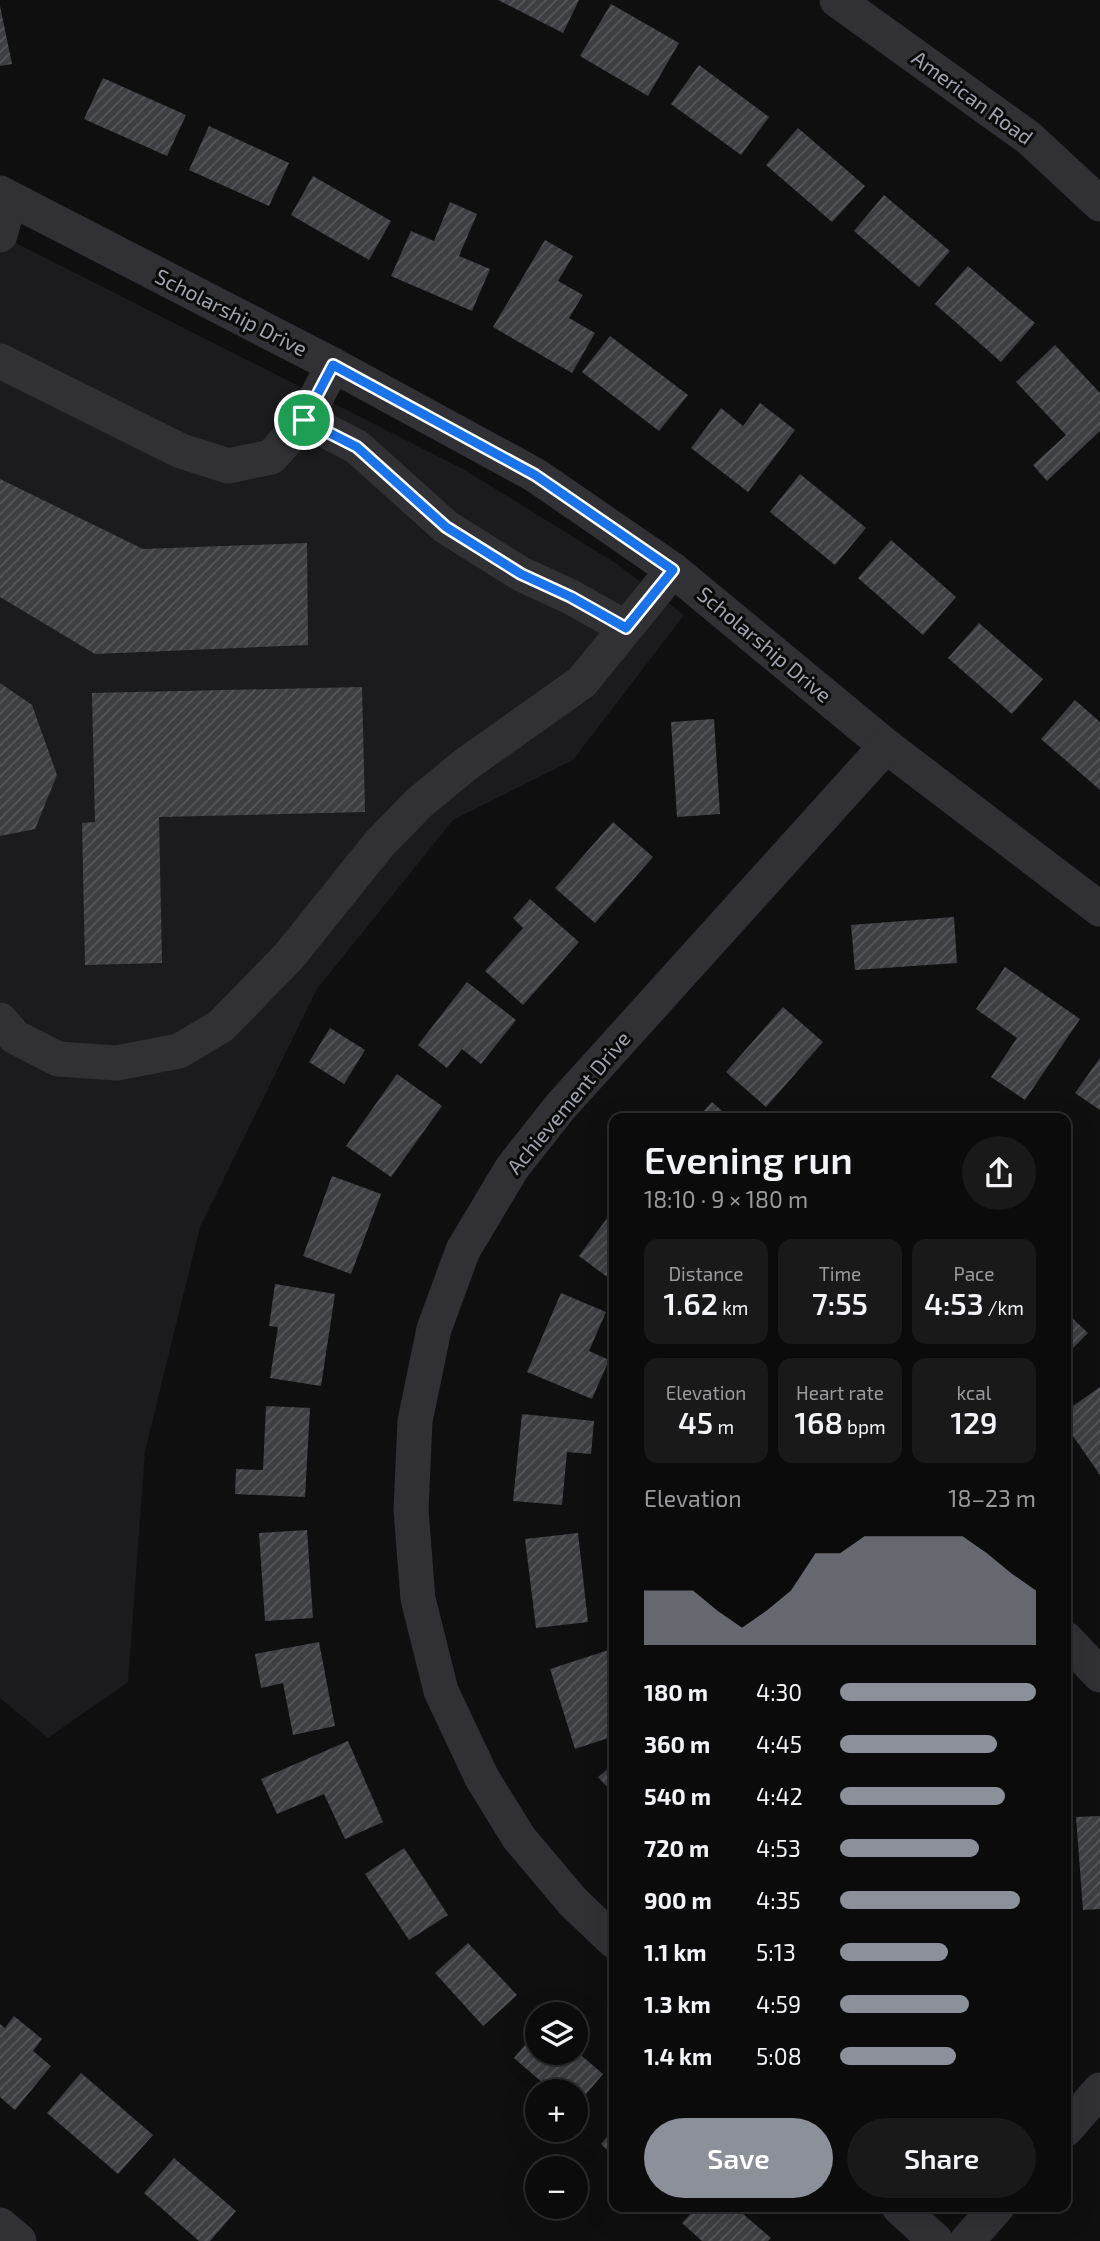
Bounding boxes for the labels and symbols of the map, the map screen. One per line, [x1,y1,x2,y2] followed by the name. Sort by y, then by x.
[908,45,1038,149] street label: American Road
[152,263,312,361] street label: Scholarship Drive
[274,390,334,450] pin
[693,581,837,707] street label: Scholarship Drive
[501,1026,635,1178] street label: Achievement Drive

